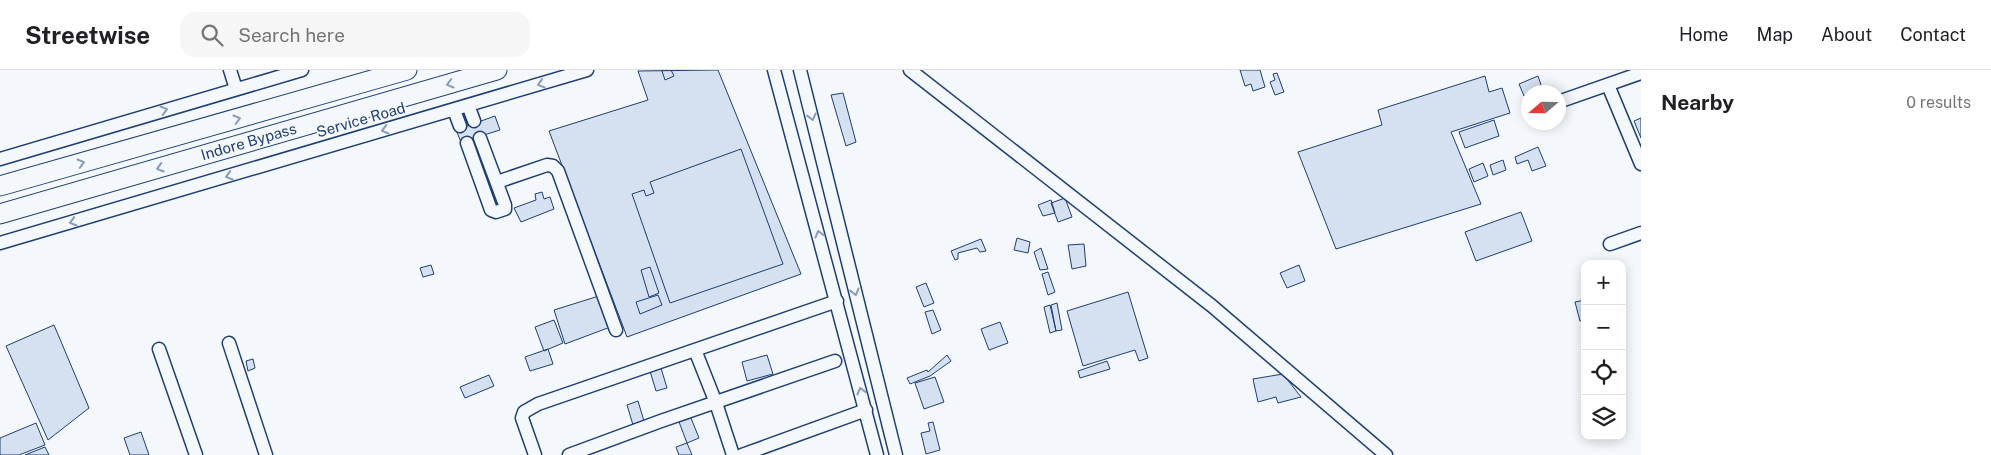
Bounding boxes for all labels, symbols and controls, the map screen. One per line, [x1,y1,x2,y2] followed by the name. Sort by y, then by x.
[180,12,530,57] search box
[25,21,150,49] text: Streetwise
[198,21,226,49] icon: search
[238,24,345,46] text: Search here
[1679,24,1729,45] text: Home
[1757,24,1793,45] text: Map
[1821,24,1872,45] text: About
[1900,24,1966,45] text: Contact
[447,78,455,88] one-way arrow
[537,78,545,88] one-way arrow
[1521,85,1566,130] north arrow
[1661,90,1734,115] text: Nearby
[1906,93,1971,112] text: 0 results
[315,99,407,140] street label: Service Road
[160,106,168,116] one-way arrow
[806,113,817,122] one-way arrow
[233,114,241,125] one-way arrow
[199,120,298,163] street label: Indore Bypass
[381,124,389,134] one-way arrow
[76,159,84,169] one-way arrow
[155,162,164,173] one-way arrow
[225,170,234,180] one-way arrow
[70,216,78,226] one-way arrow
[814,230,824,238] one-way arrow
[1581,260,1626,440] map controls
[1581,260,1626,305] button: +
[849,287,860,296] one-way arrow
[1581,305,1626,350] button: −
[1581,350,1626,395] button: locate
[856,387,866,395] one-way arrow
[1581,395,1626,440] button: layers

